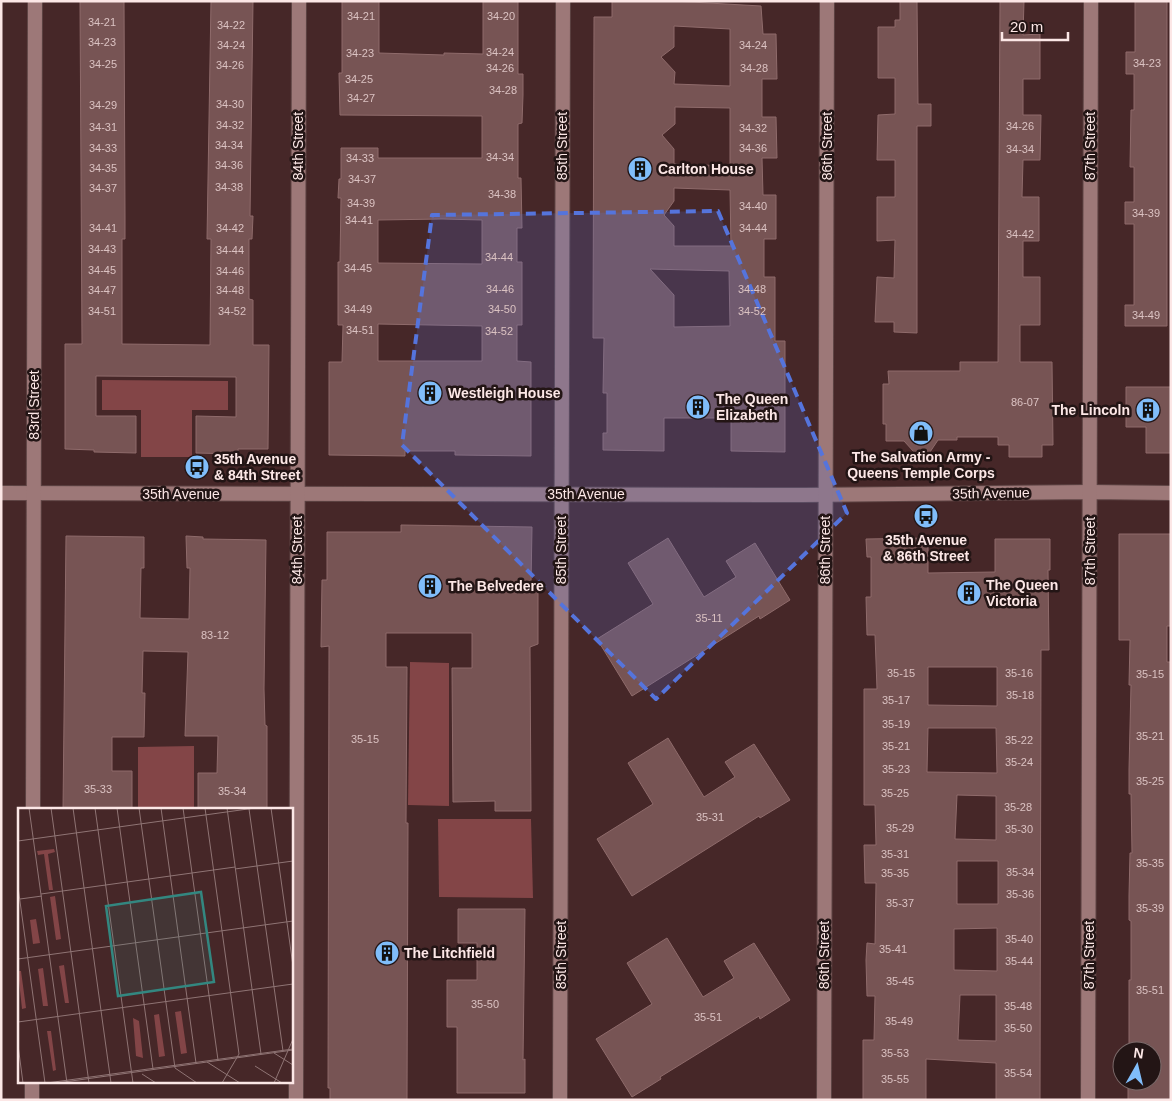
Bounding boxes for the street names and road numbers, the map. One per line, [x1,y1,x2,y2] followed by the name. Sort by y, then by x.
[290,112,306,180] street label: 84th Street
[554,112,570,180] street label: 85th Street
[819,112,835,180] street label: 86th Street
[1082,112,1098,180] street label: 87th Street
[26,370,42,440] street label: 83rd Street
[952,484,1030,502] street label: 35th Avenue
[142,486,220,502] street label: 35th Avenue
[547,486,625,502] street label: 35th Avenue
[289,516,305,584] street label: 84th Street
[553,516,569,584] street label: 85th Street
[817,516,833,584] street label: 86th Street
[1082,517,1098,585] street label: 87th Street
[553,921,569,989] street label: 85th Street
[816,921,832,989] street label: 86th Street
[1081,921,1097,989] street label: 87th Street

